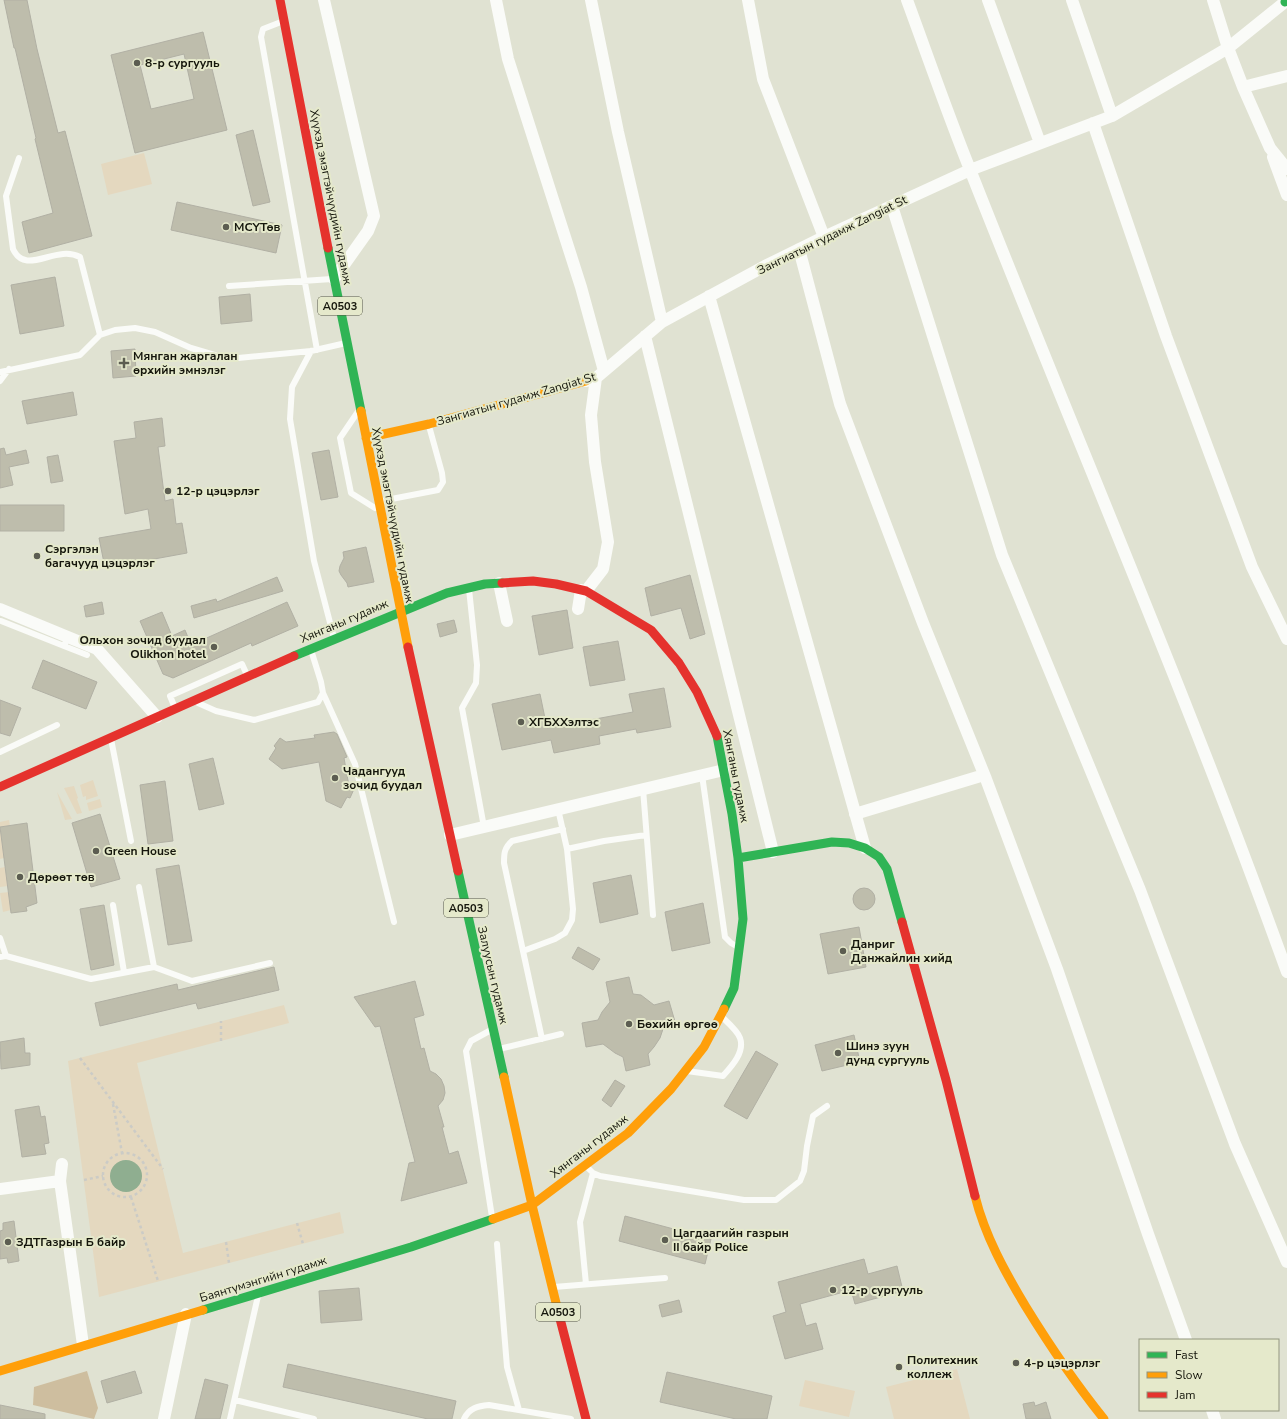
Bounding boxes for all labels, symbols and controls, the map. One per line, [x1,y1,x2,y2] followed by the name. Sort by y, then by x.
[145,55,220,71] place label: 8-р сургууль
[132,58,142,68] marker: 8-р сургууль
[306,108,356,286] street label: Хүүхэд эмэгтэйчүүдийн гудамж
[755,191,910,278] street label: Зангиатын гудамж Zangiat St
[234,219,281,235] place label: МСҮТөв
[221,222,231,232] marker: МСҮТөв
[318,297,362,315] road number: A0503
[133,348,238,378] place label: Мянган жаргалан өрхийн эмнэлэг
[118,357,130,369] marker: Мянган жаргалан өрхийн эмнэлэг
[435,368,598,429] street label: Зангиатын гудамж Zangiat St
[368,426,418,604] street label: Хүүхэд эмэгтэйчүүдийн гудамж
[176,483,260,499] place label: 12-р цэцэрлэг
[163,486,173,496] marker: 12-р цэцэрлэг
[45,541,155,571] place label: Сэргэлэн багачууд цэцэрлэг
[32,551,42,561] marker: Сэргэлэн багачууд цэцэрлэг
[298,595,391,647] street label: Хянганы гудамж
[79,632,206,662] place label: Ольхон зочид буудал Olikhon hotel
[209,642,219,652] marker: Ольхон зочид буудал Olikhon hotel
[528,714,599,730] place label: ХГБХХэлтэс
[516,717,526,727] marker: ХГБХХэлтэс
[719,728,753,824] street label: Хянганы гудамж
[343,763,422,793] place label: Чадангууд зочид буудал
[330,773,340,783] marker: Чадангууд зочид буудал
[104,843,177,859] place label: Green House
[91,846,101,856] marker: Green House
[28,869,95,885] place label: Дөрөөт төв
[15,872,25,882] marker: Дөрөөт төв
[444,899,488,917] road number: A0503
[474,924,512,1026] street label: Залуусын гудамж
[851,936,953,966] place label: Данриг Данжайлин хийд
[838,946,848,956] marker: Данриг Данжайлин хийд
[637,1016,718,1032] place label: Бөхийн өргөө
[624,1019,634,1029] marker: Бөхийн өргөө
[846,1038,930,1068] place label: Шинэ зуун дунд сургууль
[833,1048,843,1058] marker: Шинэ зуун дунд сургууль
[547,1110,631,1181] street label: Хянганы гудамж
[673,1225,789,1255] place label: Цагдаагийн газрын II байр Police
[16,1234,126,1250] place label: ЗДТГазрын Б байр
[660,1235,670,1245] marker: Цагдаагийн газрын II байр Police
[3,1237,13,1247] marker: ЗДТГазрын Б байр
[198,1252,329,1306] street label: Баянтүмэнгийн гудамж
[841,1282,923,1298] place label: 12-р сургууль
[828,1285,838,1295] marker: 12-р сургууль
[536,1303,580,1321] road number: A0503
[1139,1339,1279,1411] legend
[1175,1347,1198,1363] text: Fast
[907,1352,978,1382] place label: Политехник коллеж
[1024,1355,1101,1371] place label: 4-р цэцэрлэг
[1011,1358,1021,1368] marker: 4-р цэцэрлэг
[894,1362,904,1372] marker: Политехник коллеж
[1175,1367,1203,1383] text: Slow
[1174,1387,1196,1403] text: Jam

